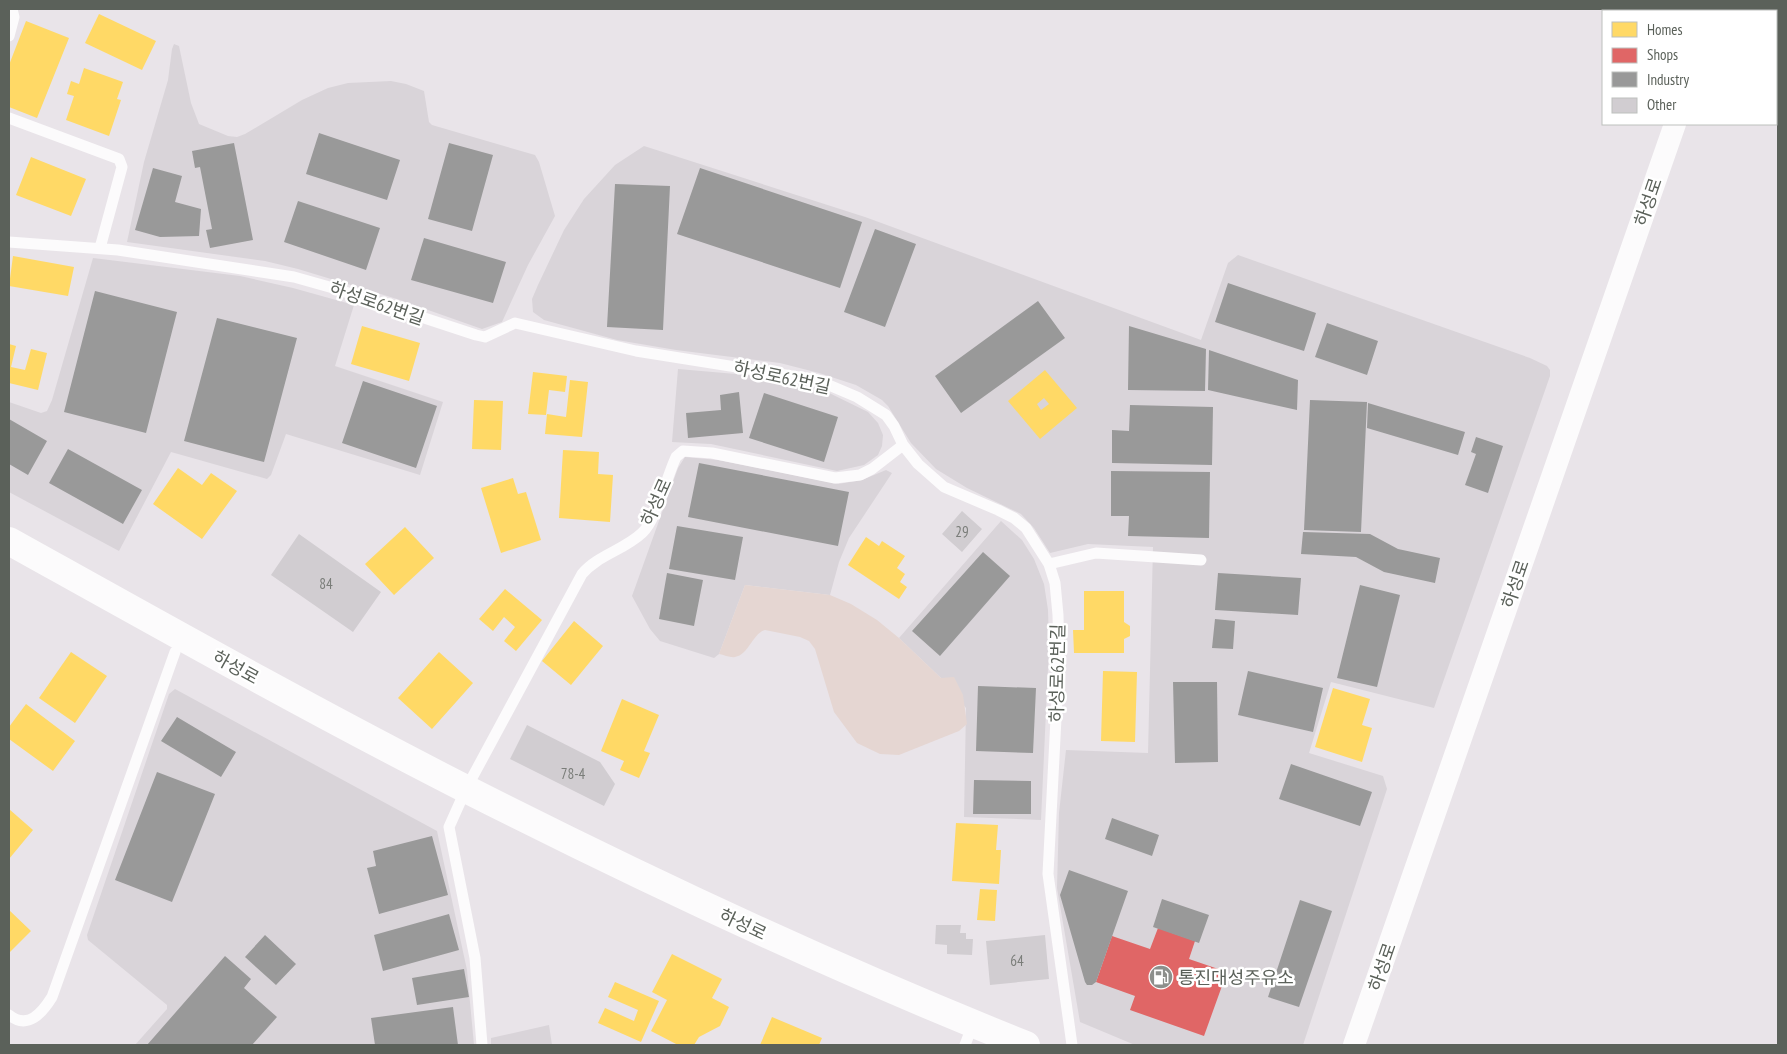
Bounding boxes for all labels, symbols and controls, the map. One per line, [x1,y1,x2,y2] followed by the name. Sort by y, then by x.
[1602,10,1777,125] legend
[1647,20,1683,39] text: Homes
[1647,45,1678,64] text: Shops
[1647,70,1689,89] text: Industry
[1647,95,1677,114] text: Other
[1629,175,1667,229] street label: 하성로
[326,276,428,330] street label: 하성로62번길
[731,355,833,399] street label: 하성로62번길
[635,475,677,529] street label: 하성로
[955,522,969,541] house number: 29
[1496,557,1534,611] street label: 하성로
[319,574,333,593] house number: 84
[1045,623,1069,723] street label: 하성로62번길
[209,645,263,689] street label: 하성로
[561,764,586,783] house number: 78-4
[716,903,770,945] street label: 하성로
[1363,940,1401,994] street label: 하성로
[1010,951,1024,970] house number: 64
[1148,964,1174,990] fuel station icon: 통진대성주유소
[1178,966,1294,989] place label: 통진대성주유소

